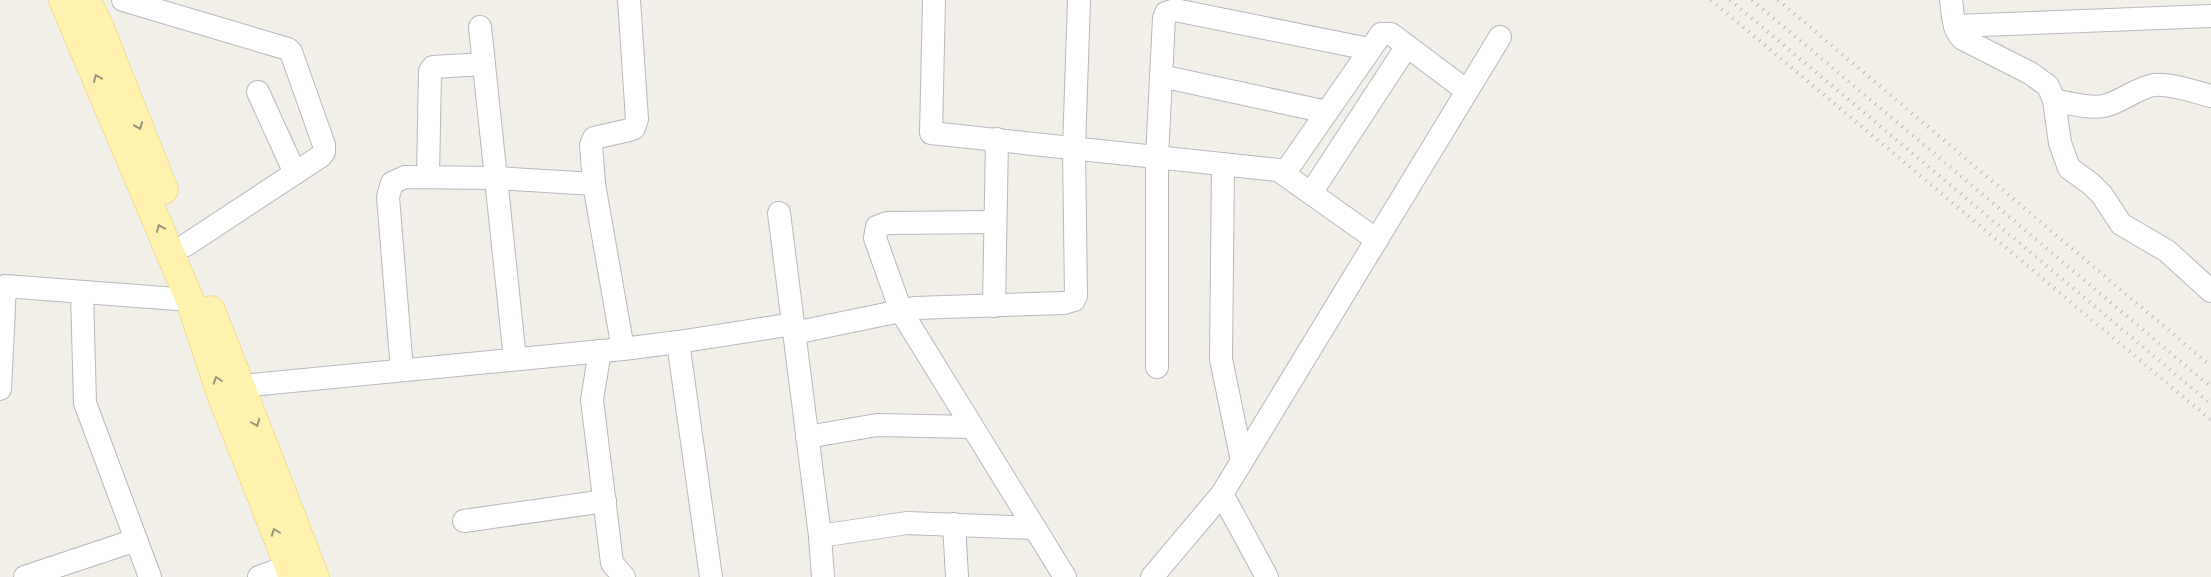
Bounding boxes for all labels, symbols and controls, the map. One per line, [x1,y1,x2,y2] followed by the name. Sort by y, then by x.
[93,74,104,83] one-way arrow
[133,121,143,129] one-way arrow
[156,224,166,233] one-way arrow
[212,376,222,385] one-way arrow
[250,419,260,427] one-way arrow
[271,528,281,536] one-way arrow

